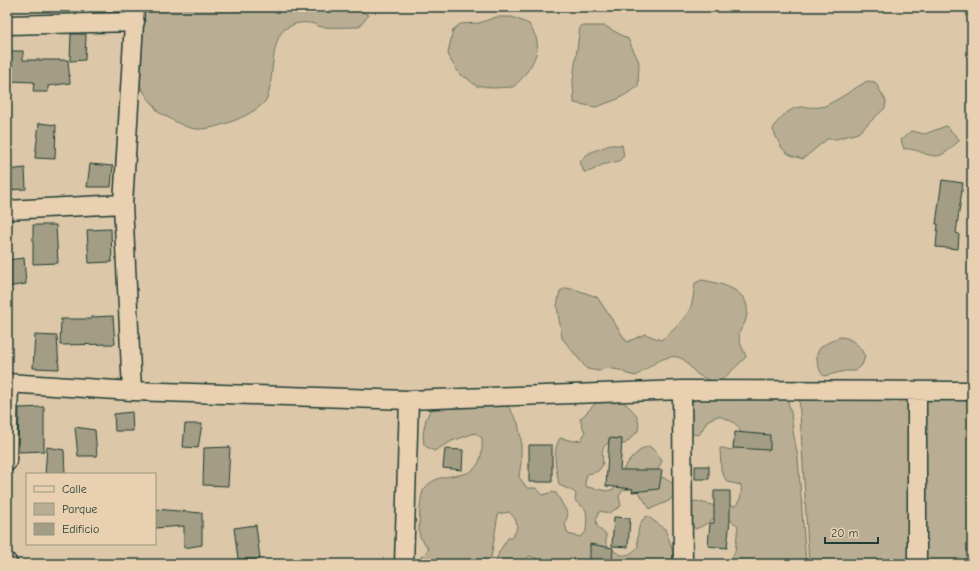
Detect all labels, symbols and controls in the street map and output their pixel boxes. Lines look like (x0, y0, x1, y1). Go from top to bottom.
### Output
legend (26, 473, 156, 545)
text: Calle (62, 482, 87, 496)
text: Parque (62, 502, 97, 516)
scale bar (825, 519, 878, 545)
text: Edificio (62, 522, 99, 536)
text: 20 m (831, 526, 859, 540)

